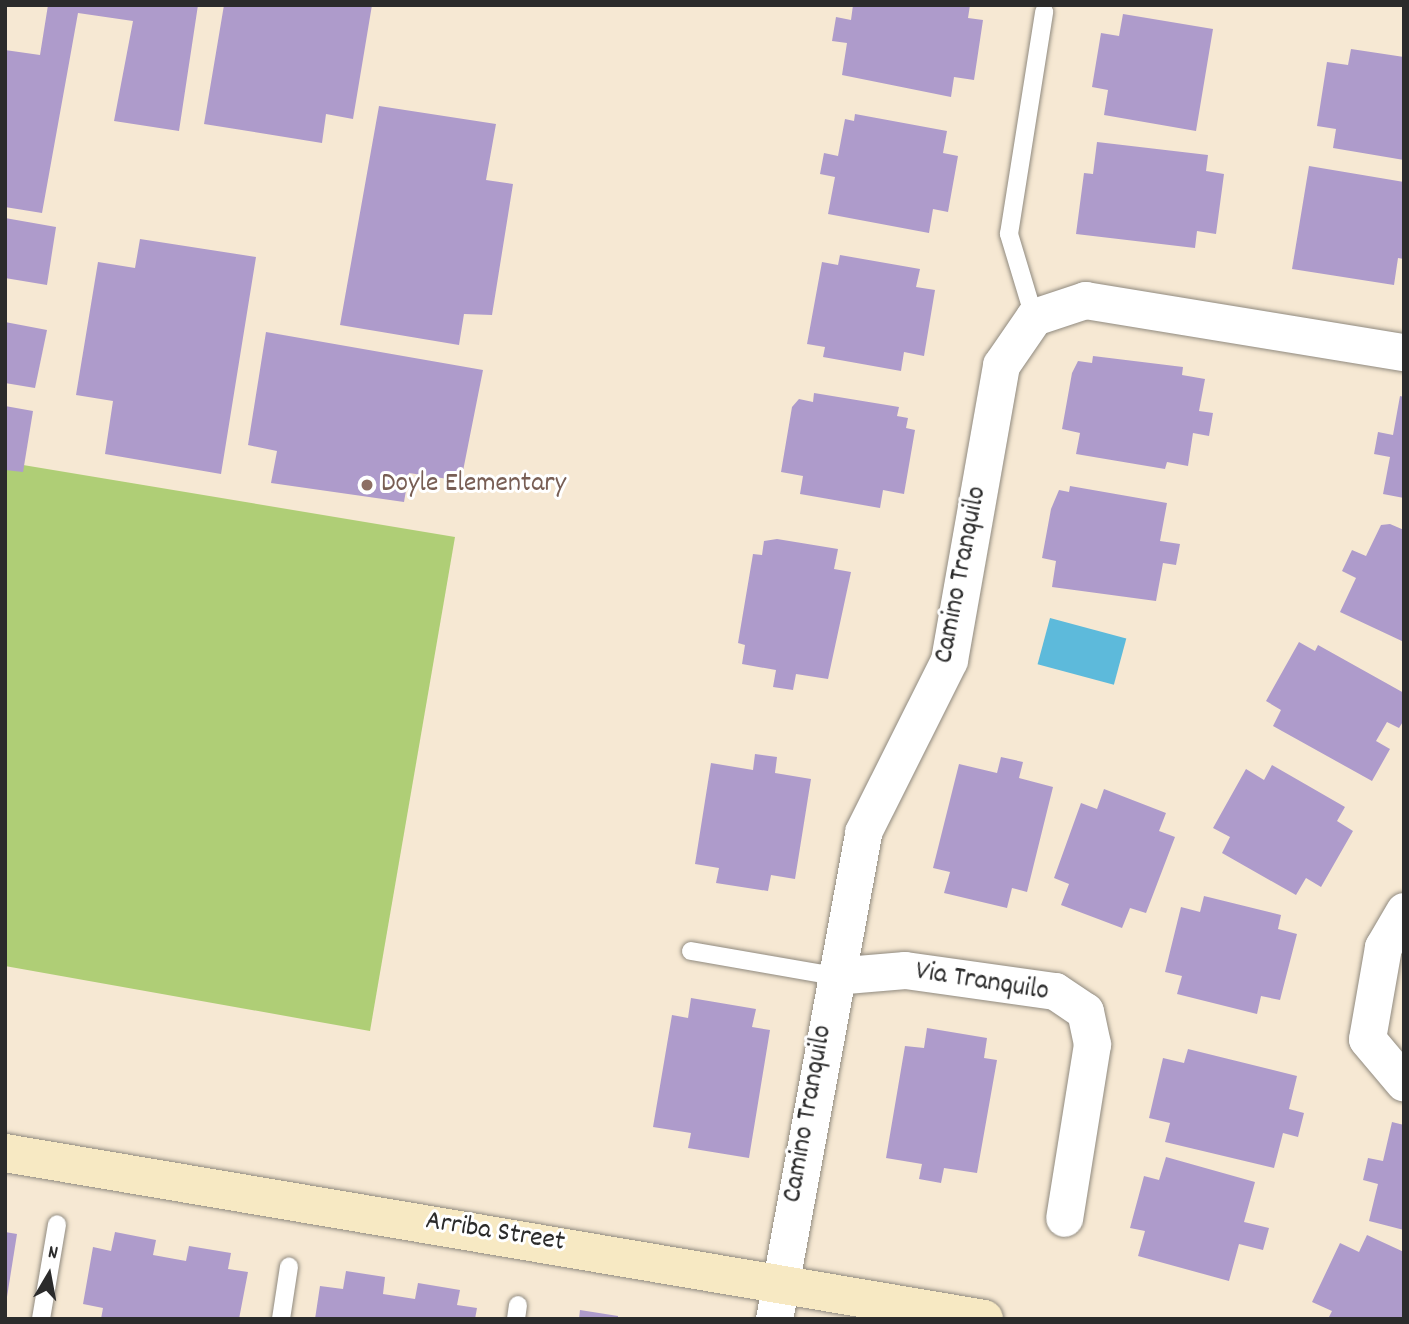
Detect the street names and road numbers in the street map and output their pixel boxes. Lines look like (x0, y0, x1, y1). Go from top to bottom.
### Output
street label: Camino Tranquilo (928, 484, 996, 666)
street label: Via Tranquilo (913, 956, 1051, 1010)
street label: Camino Tranquilo (777, 1023, 841, 1205)
street label: Arriba Street (423, 1205, 567, 1261)

